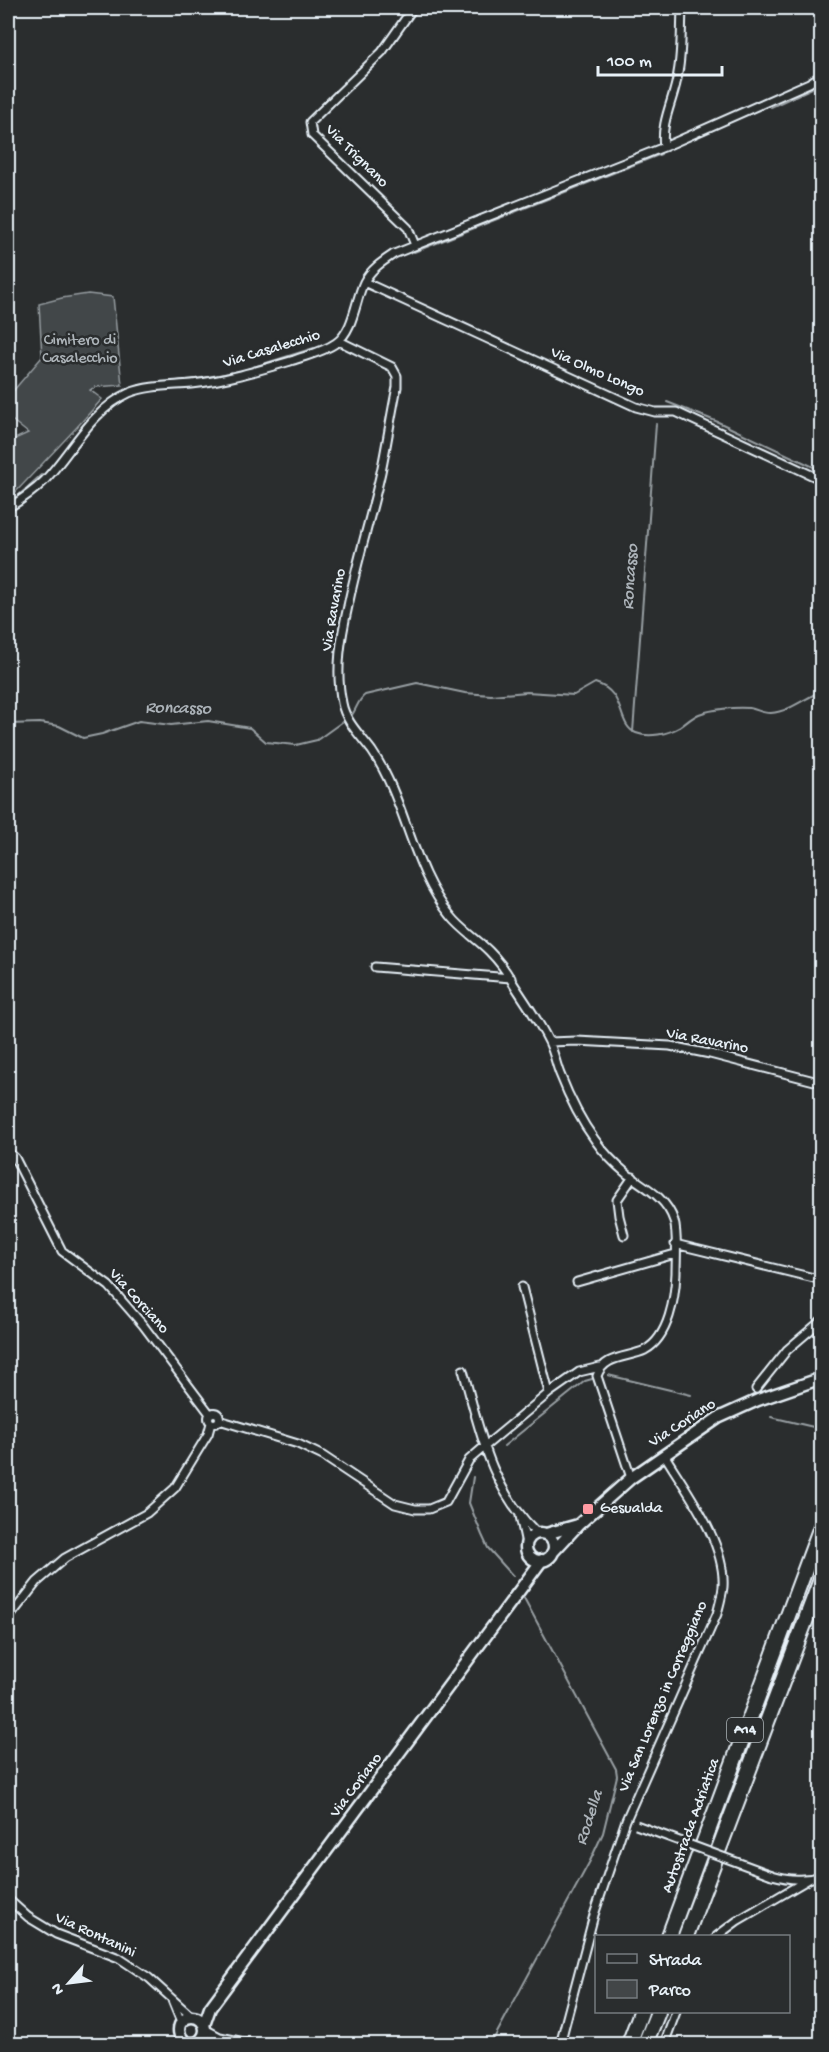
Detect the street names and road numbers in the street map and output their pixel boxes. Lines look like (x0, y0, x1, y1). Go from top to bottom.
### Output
street label: Via Trignano (320, 121, 392, 193)
street label: Via Casalecchio (220, 326, 323, 374)
street label: Via Olmo Longo (546, 343, 647, 402)
street label: Via Ravarino (318, 567, 352, 654)
street label: Via Ravarino (663, 1025, 750, 1059)
street label: Via Corciano (103, 1265, 172, 1339)
street label: Via Coriano (645, 1395, 720, 1453)
street label: Via San Lorenzo in Correggiano (615, 1599, 713, 1796)
road number: A14 (727, 1718, 763, 1742)
street label: Via Coriano (326, 1750, 387, 1823)
street label: Autostrada Adriatica (659, 1755, 726, 1896)
street label: Via Rontanini (51, 1909, 138, 1963)

